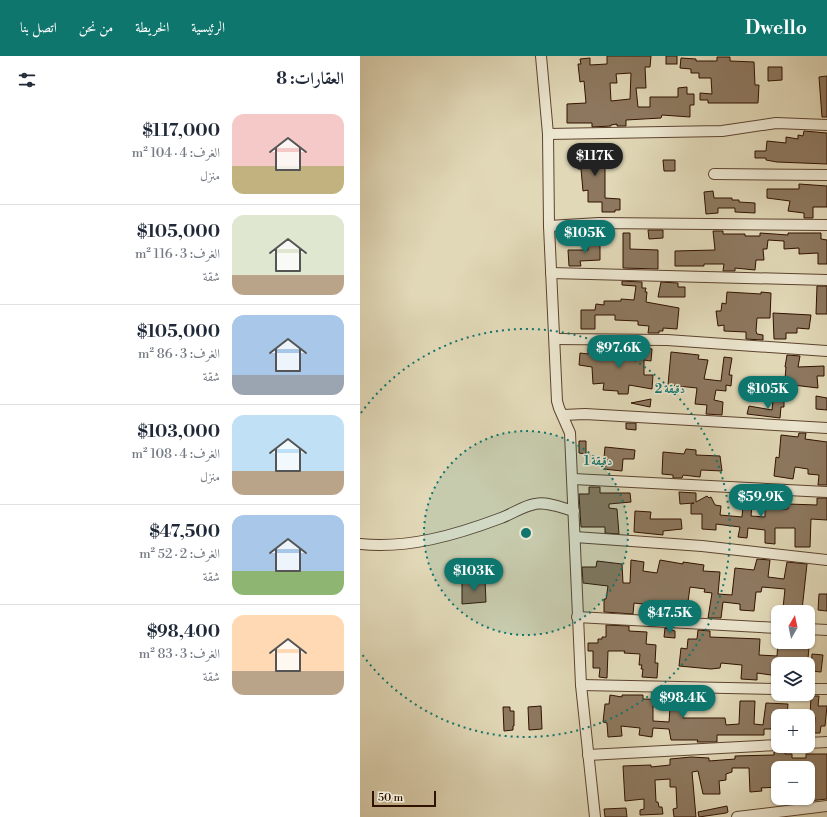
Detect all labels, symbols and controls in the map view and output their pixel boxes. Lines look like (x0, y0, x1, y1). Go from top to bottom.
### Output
text: Dwello (745, 16, 807, 40)
text: اتصل بنا (20, 19, 57, 37)
text: من نحن (79, 19, 113, 37)
text: الخريطة (135, 19, 169, 37)
text: الرئيسية (191, 19, 225, 37)
text: العقارات: 8 (276, 68, 344, 90)
icon: filters (16, 69, 38, 91)
text: $117,000 (142, 120, 220, 142)
icon: home (264, 130, 312, 178)
pin: $117K (567, 143, 623, 177)
text: الغرف: 4 · 104 m² (132, 145, 220, 161)
text: $117K (576, 148, 614, 164)
text: منزل (200, 168, 220, 184)
pin: $105K (557, 220, 613, 254)
text: $105,000 (137, 221, 220, 243)
text: $105K (564, 225, 606, 241)
icon: home (264, 231, 312, 279)
text: الغرف: 3 · 116 m² (135, 246, 220, 262)
text: شقة (203, 269, 220, 285)
text: $105,000 (137, 321, 220, 343)
icon: home (264, 331, 312, 379)
pin: $97.6K (586, 335, 652, 369)
text: $97.6K (596, 340, 642, 356)
text: الغرف: 3 · 86 m² (138, 346, 220, 362)
text: شقة (203, 369, 220, 385)
pin: $105K (740, 376, 796, 410)
text: $105K (747, 381, 789, 397)
text: 2 دقيقة (655, 382, 685, 397)
text: $103,000 (137, 421, 220, 443)
icon: home (264, 431, 312, 479)
text: الغرف: 4 · 108 m² (132, 446, 220, 462)
text: 1 دقيقة (584, 454, 612, 469)
text: منزل (200, 469, 220, 485)
pin: $59.9K (728, 484, 794, 518)
text: $59.9K (738, 489, 784, 505)
text: $47,500 (150, 521, 220, 543)
centre of rings (519, 526, 533, 540)
icon: home (264, 531, 312, 579)
text: الغرف: 2 · 52 m² (139, 546, 220, 562)
pin: $103K (446, 558, 502, 592)
text: $103K (453, 563, 495, 579)
text: شقة (203, 569, 220, 585)
pin: $47.5K (637, 600, 703, 634)
text: $47.5K (647, 605, 693, 621)
north arrow (771, 605, 815, 649)
map controls (771, 605, 815, 805)
text: $98,400 (147, 621, 220, 643)
icon: home (264, 631, 312, 679)
text: الغرف: 3 · 83 m² (139, 646, 220, 662)
button: layers (771, 657, 815, 701)
text: شقة (203, 669, 220, 685)
pin: $98.4K (650, 685, 716, 719)
text: $98.4K (659, 690, 707, 706)
button: + (771, 709, 815, 753)
button: − (771, 761, 815, 805)
scale bar (372, 789, 436, 808)
text: 50 m (378, 791, 403, 805)

